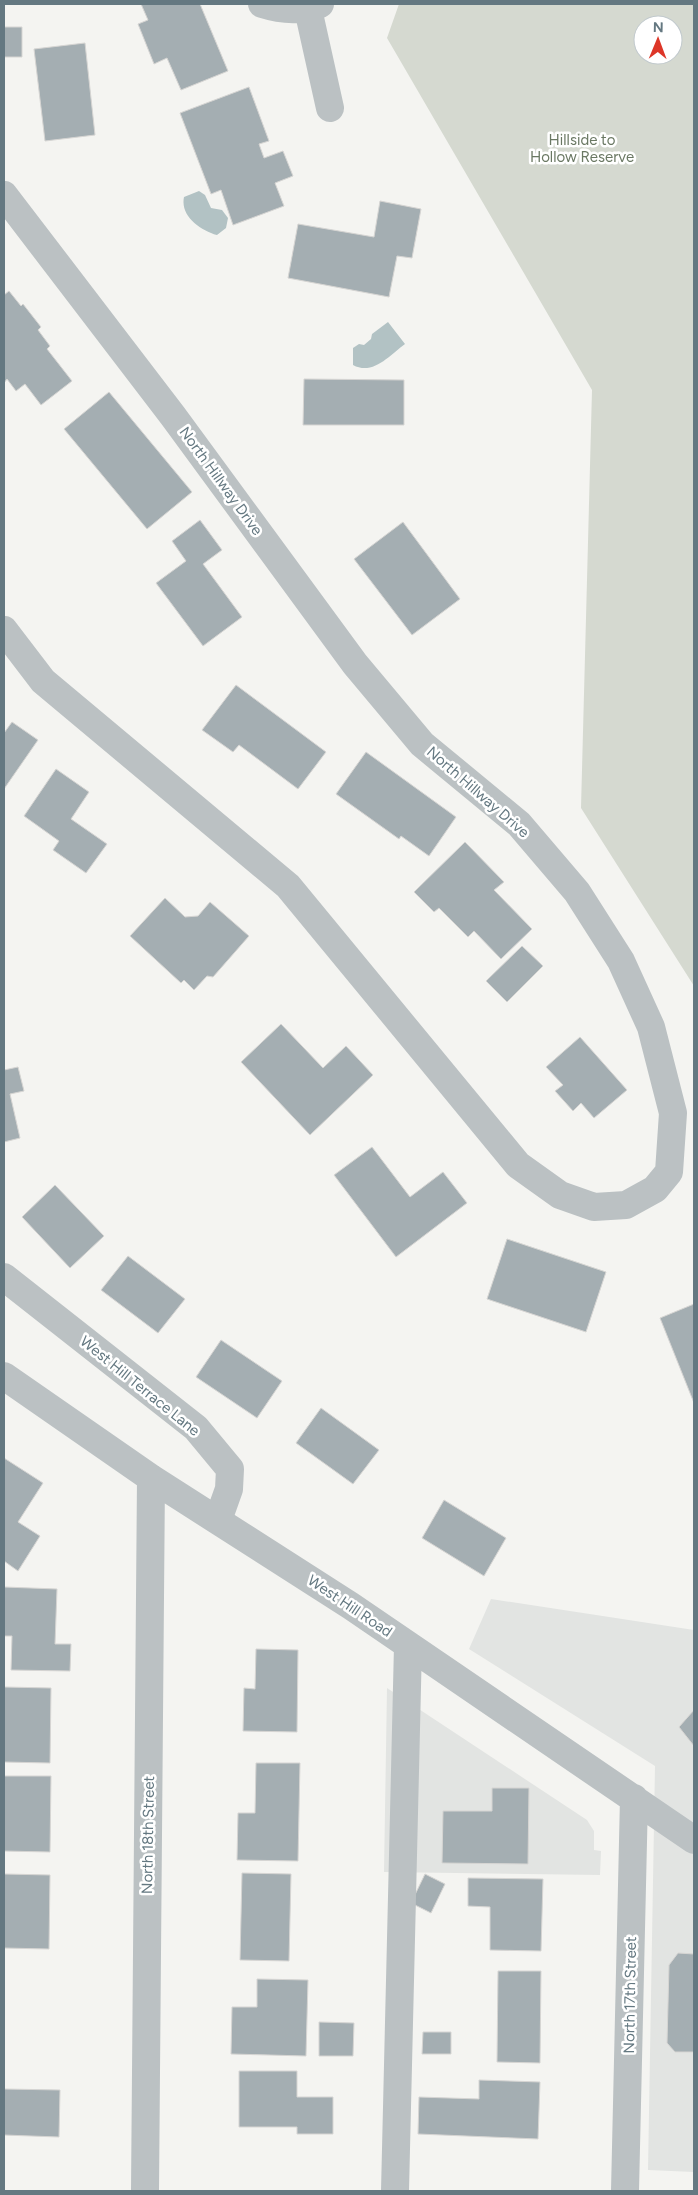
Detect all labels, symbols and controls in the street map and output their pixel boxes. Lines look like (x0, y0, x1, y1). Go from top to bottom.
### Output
north arrow (633, 15, 683, 65)
text: N (653, 19, 664, 36)
park label: Hillside to Hollow Reserve (530, 131, 634, 166)
street label: North Hillway Drive (176, 423, 266, 539)
street label: North Hillway Drive (423, 743, 533, 841)
street label: West Hill Terrace Lane (77, 1332, 203, 1440)
street label: West Hill Road (304, 1571, 396, 1641)
street label: North 18th Street (138, 1775, 158, 1894)
street label: North 17th Street (620, 1936, 640, 2054)

